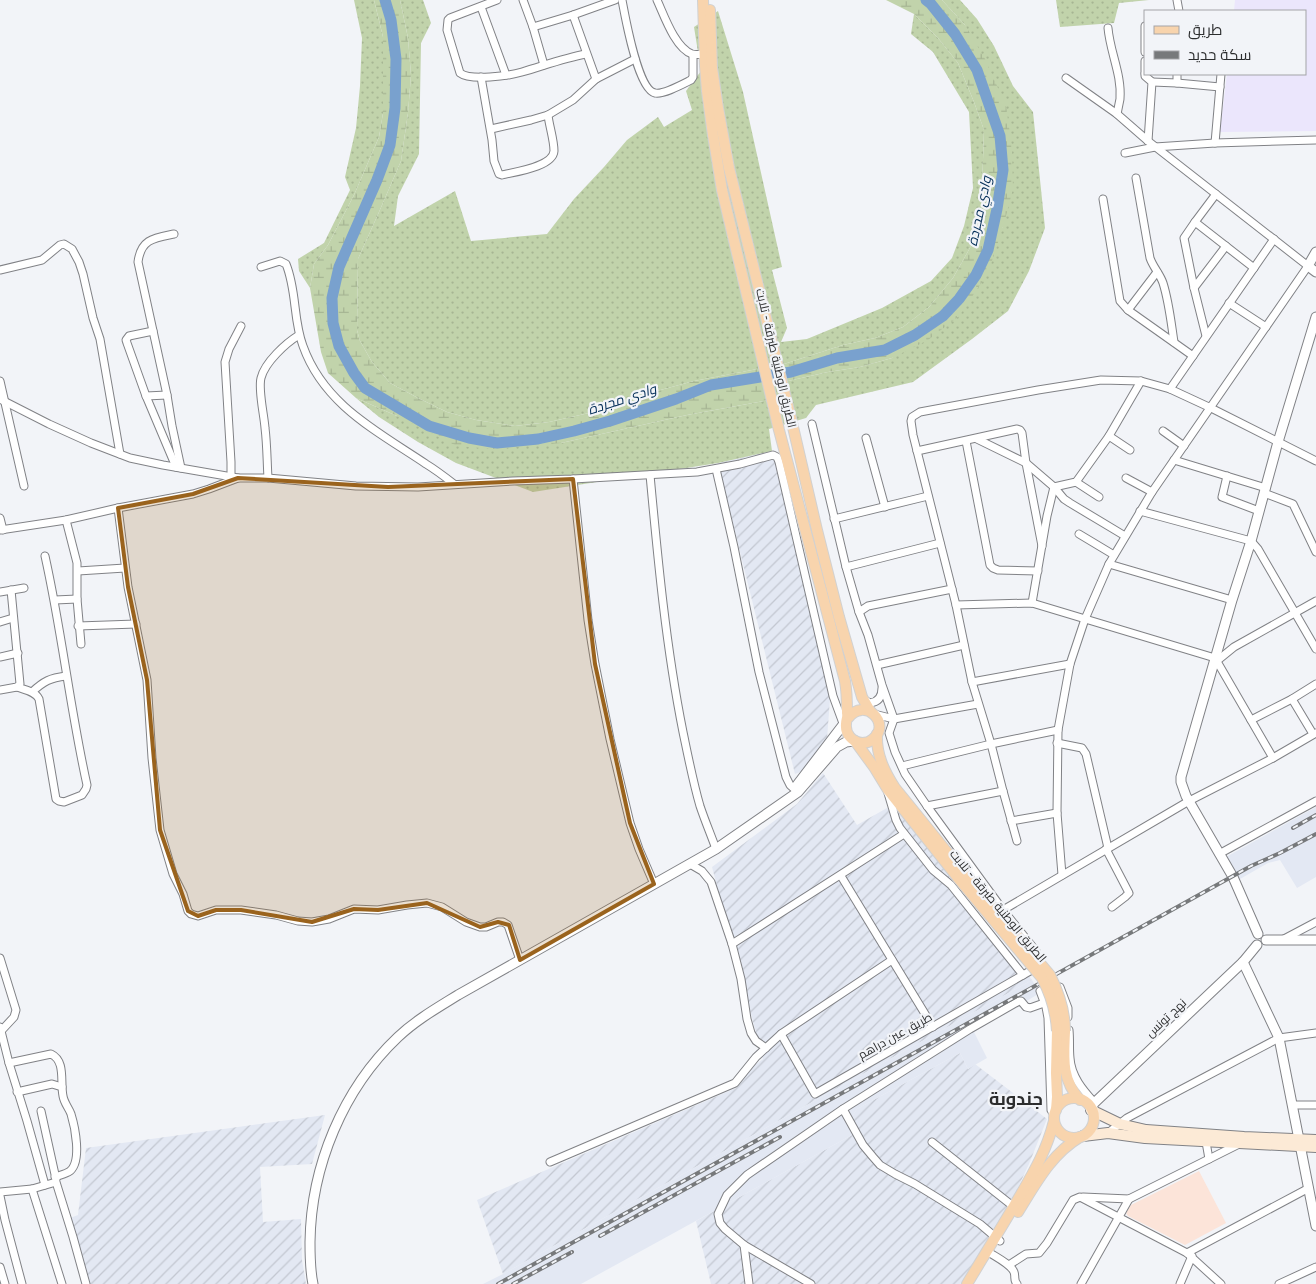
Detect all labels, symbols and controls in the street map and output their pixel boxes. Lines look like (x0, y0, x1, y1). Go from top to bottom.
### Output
legend (1144, 10, 1306, 75)
text: طريق (1188, 21, 1222, 40)
text: سكة حديد (1188, 46, 1251, 64)
water label: وادي مجردة (964, 173, 998, 248)
street label: الطريق الوطنية طبرقة - تلابت (753, 287, 799, 429)
water label: وادي مجردة (586, 380, 661, 421)
street label: الطريق الوطنية طبرقة - تلابت (947, 847, 1049, 965)
street label: نهج تونس (1143, 996, 1190, 1041)
street label: طريق عين دراهم (856, 1010, 935, 1063)
district label: جندوبة (989, 1088, 1043, 1110)

